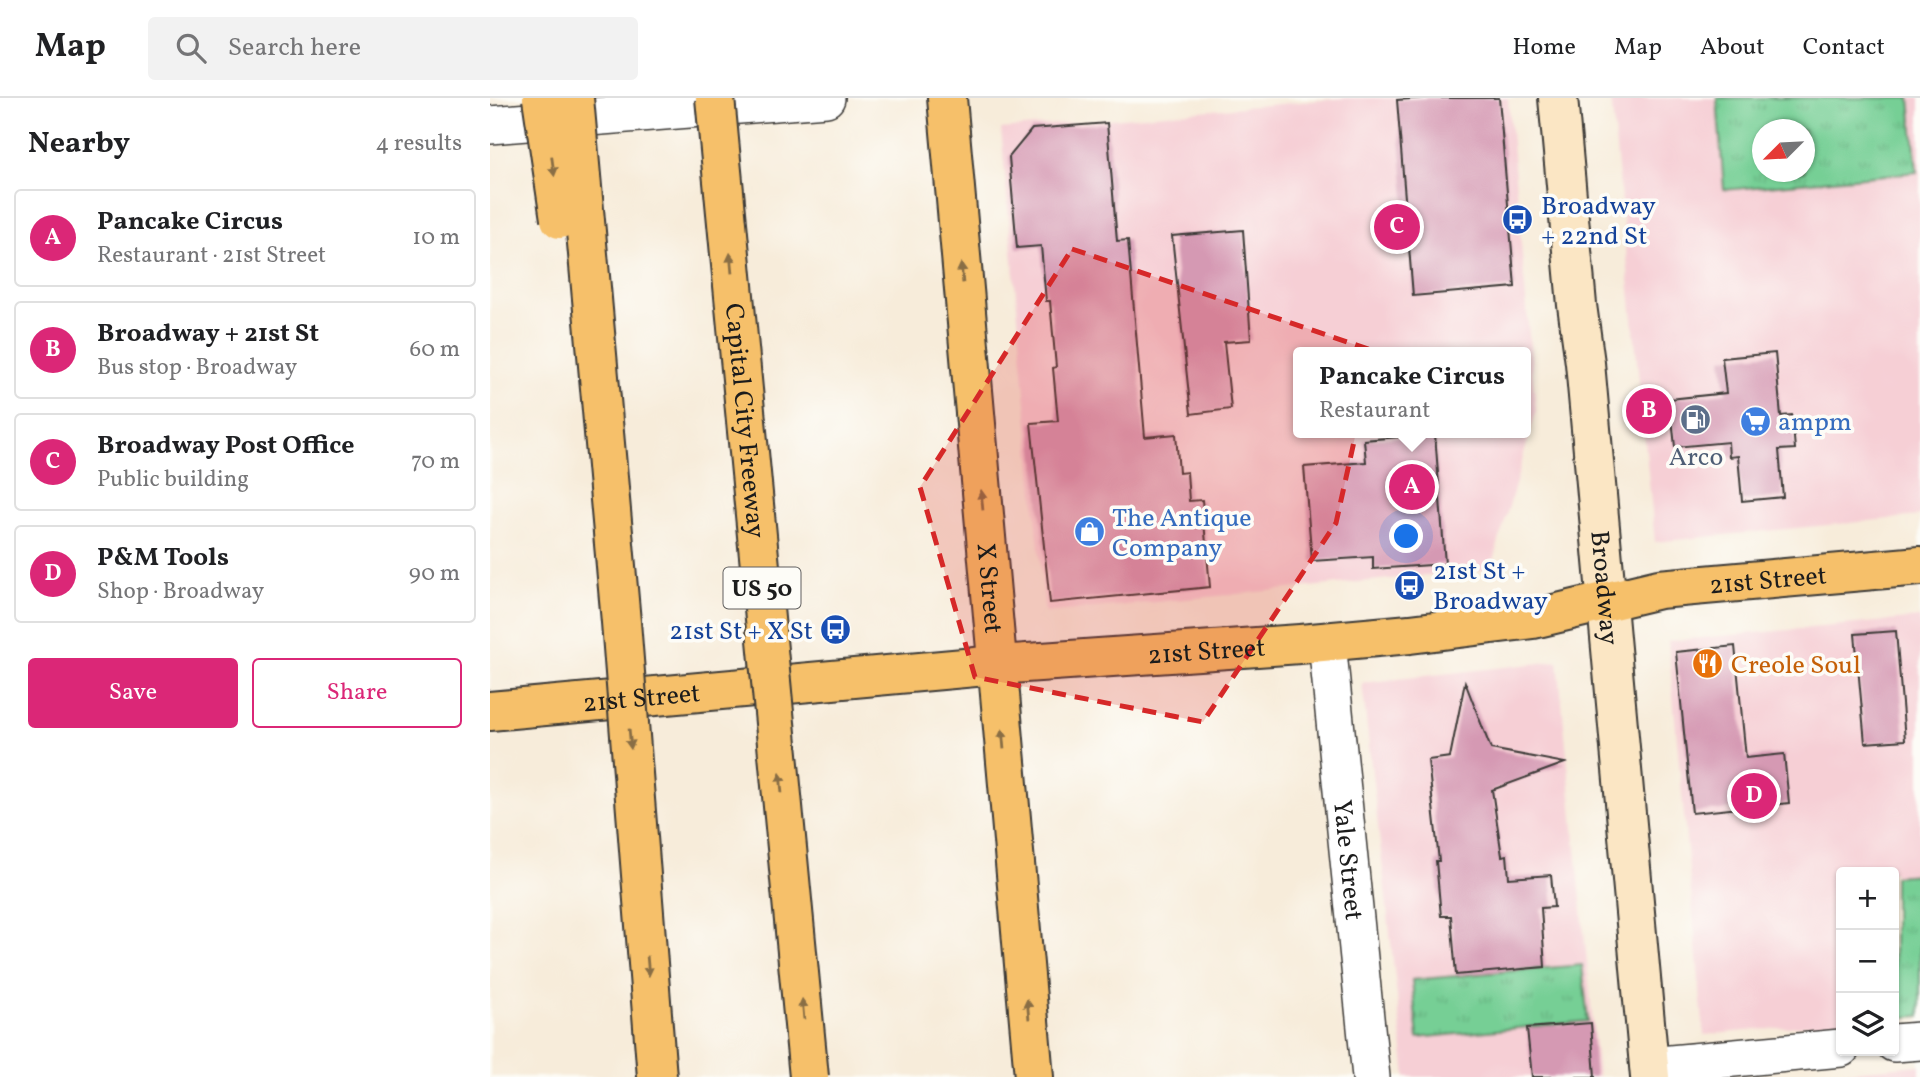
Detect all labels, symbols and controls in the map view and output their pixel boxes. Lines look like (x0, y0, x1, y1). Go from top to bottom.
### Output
search box (148, 17, 638, 80)
text: Map (35, 25, 106, 71)
icon: search (172, 29, 210, 67)
text: Search here (228, 30, 361, 66)
text: Home (1512, 31, 1576, 65)
text: Map (1614, 31, 1662, 65)
text: About (1700, 31, 1765, 65)
text: Contact (1803, 31, 1885, 65)
north arrow (1752, 119, 1815, 182)
text: Nearby (28, 123, 130, 165)
text: 4 results (376, 128, 462, 160)
one-way arrow (547, 155, 558, 177)
place label: Broadway + 22nd St (1541, 189, 1656, 255)
pin: C (1374, 201, 1420, 253)
bus stop icon: Broadway + 22nd St (1501, 203, 1535, 237)
text: Pancake Circus (97, 204, 283, 240)
text: A (45, 222, 61, 254)
text: 10 m (412, 222, 460, 254)
text: Restaurant · 21st Street (97, 240, 326, 272)
one-way arrow (725, 252, 736, 274)
one-way arrow (956, 262, 967, 284)
street label: Capital City Freeway (715, 302, 773, 540)
text: Broadway + 21st St (97, 316, 319, 352)
text: B (45, 334, 61, 366)
text: 60 m (410, 334, 460, 366)
popup (1293, 347, 1531, 438)
text: Bus stop · Broadway (97, 352, 297, 384)
text: Pancake Circus (1319, 359, 1505, 395)
pin: B (1626, 385, 1672, 437)
text: Restaurant (1319, 395, 1430, 427)
fuel station icon: Arco (1679, 403, 1713, 437)
supermarket icon: ampm (1738, 404, 1772, 438)
place label: ampm (1778, 405, 1852, 441)
text: Broadway Post Office (97, 428, 355, 464)
place label: Arco (1669, 440, 1723, 476)
text: C (46, 446, 60, 478)
text: 70 m (411, 446, 460, 478)
pin: A (1389, 461, 1435, 513)
text: Public building (97, 464, 249, 496)
one-way arrow (976, 489, 987, 511)
place label: The Antique Company (1112, 501, 1252, 567)
shop icon: The Antique Company (1072, 515, 1106, 549)
your location (1389, 519, 1423, 553)
street label: Broadway (1580, 529, 1627, 647)
text: P&M Tools (97, 540, 229, 576)
street label: X Street (967, 541, 1011, 635)
place label: 21st St + Broadway (1433, 554, 1548, 620)
text: D (45, 558, 61, 590)
text: 90 m (409, 558, 460, 590)
street label: 21st Street (1708, 558, 1828, 604)
road number: US 50 (723, 568, 800, 608)
bus stop icon: 21st St + Broadway (1393, 568, 1427, 602)
text: Shop · Broadway (97, 576, 264, 608)
bus stop icon: 21st St + X St (819, 613, 853, 647)
place label: 21st St + X St (669, 614, 813, 650)
street label: 21st Street (1147, 630, 1267, 675)
restaurant icon: Creole Soul (1691, 647, 1725, 681)
place label: Creole Soul (1731, 648, 1861, 684)
button: Save (28, 658, 238, 728)
button: Share (252, 658, 462, 728)
street label: 21st Street (581, 676, 702, 723)
one-way arrow (625, 728, 636, 750)
one-way arrow (998, 728, 1009, 750)
pin: D (1731, 770, 1777, 822)
one-way arrow (775, 771, 786, 793)
street label: Yale Street (1323, 798, 1371, 922)
map controls (1836, 867, 1899, 1056)
button: + (1836, 867, 1899, 930)
button: − (1836, 930, 1899, 993)
one-way arrow (643, 955, 654, 977)
button: layers (1836, 993, 1899, 1056)
one-way arrow (797, 998, 808, 1020)
one-way arrow (1022, 998, 1033, 1020)

